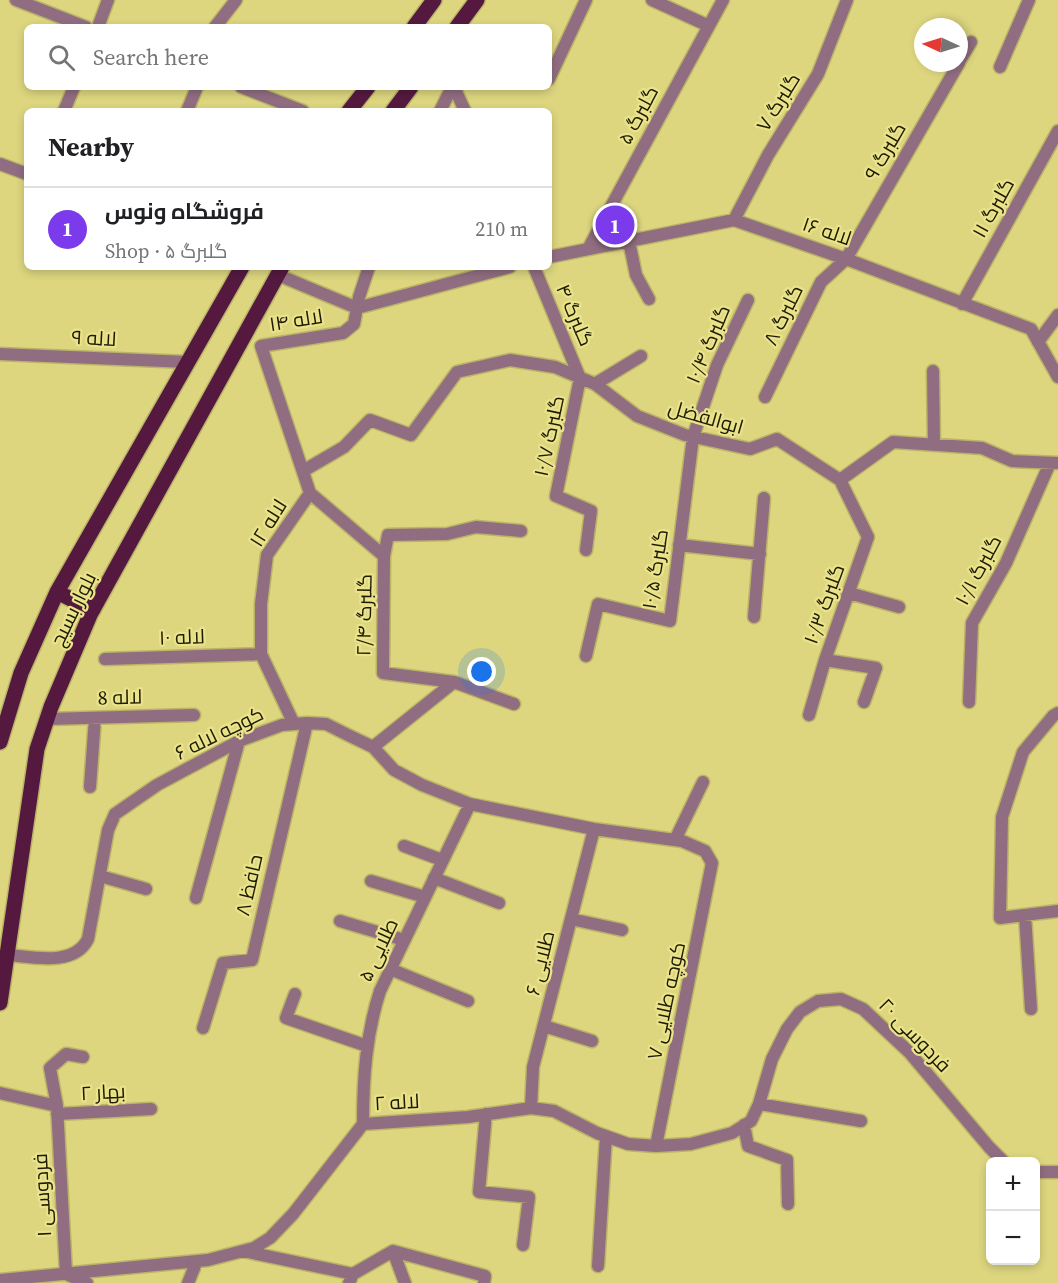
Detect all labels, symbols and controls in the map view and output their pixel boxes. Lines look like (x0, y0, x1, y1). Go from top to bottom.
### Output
north arrow (914, 18, 968, 72)
search box (24, 24, 552, 90)
icon: search (45, 41, 78, 74)
text: Search here (93, 42, 209, 72)
street label: گلبرگ ۷ (749, 67, 807, 137)
street label: گلبرگ ۵ (611, 81, 665, 149)
street label: گلبرگ ۹ (857, 117, 913, 185)
text: Nearby (48, 129, 134, 165)
street label: گلبرگ ۱۱ (965, 173, 1021, 243)
text: فروشگاه ونوس (105, 196, 264, 226)
pin: 1 (596, 202, 634, 248)
street label: لاله ۱۶ (799, 210, 855, 252)
text: 1 (62, 215, 73, 243)
text: 210 m (475, 215, 528, 243)
text: Shop · گلبرگ ۵ (105, 237, 228, 265)
street label: گلبرگ ۴ (549, 280, 601, 350)
street label: گلبرگ ۸ (756, 280, 810, 350)
street label: گلبرگ ۱۰/۴ (679, 300, 737, 388)
street label: لاله ۱۴ (267, 302, 325, 338)
street label: لاله ۹ (71, 323, 117, 353)
street label: گلبرگ ۱۰/۷ (527, 393, 571, 479)
street label: ابوالفضل (665, 393, 747, 441)
street label: لاله ۱۲ (243, 494, 293, 552)
street label: گلبرگ ۱۰/۵ (635, 527, 675, 611)
street label: گلبرگ ۱۰/۱ (948, 530, 1008, 610)
street label: گلبرگ ۱۰/۳ (797, 560, 851, 648)
street label: بلوار بسیج (43, 567, 103, 651)
street label: گلبرگ ۲/۴ (349, 574, 379, 656)
street label: لاله ۱۰ (159, 622, 205, 652)
your location (467, 657, 496, 686)
street label: لاله 8 (97, 683, 143, 711)
street label: کوچه لاله ۶ (170, 699, 268, 767)
street label: حافظ ۸ (228, 852, 270, 918)
street label: طلایی ۵ (351, 914, 405, 986)
street label: طلایی ۶ (518, 928, 562, 998)
street label: کوچه طلایی ۷ (640, 939, 692, 1063)
street label: فردوسی ۲۰ (873, 992, 957, 1078)
street label: بهار ۲ (80, 1077, 126, 1107)
street label: لاله ۲ (374, 1087, 420, 1117)
street label: فردوسی ۱ (26, 1152, 58, 1238)
map controls (986, 1157, 1040, 1265)
button: + (986, 1157, 1040, 1211)
button: − (986, 1211, 1040, 1265)

